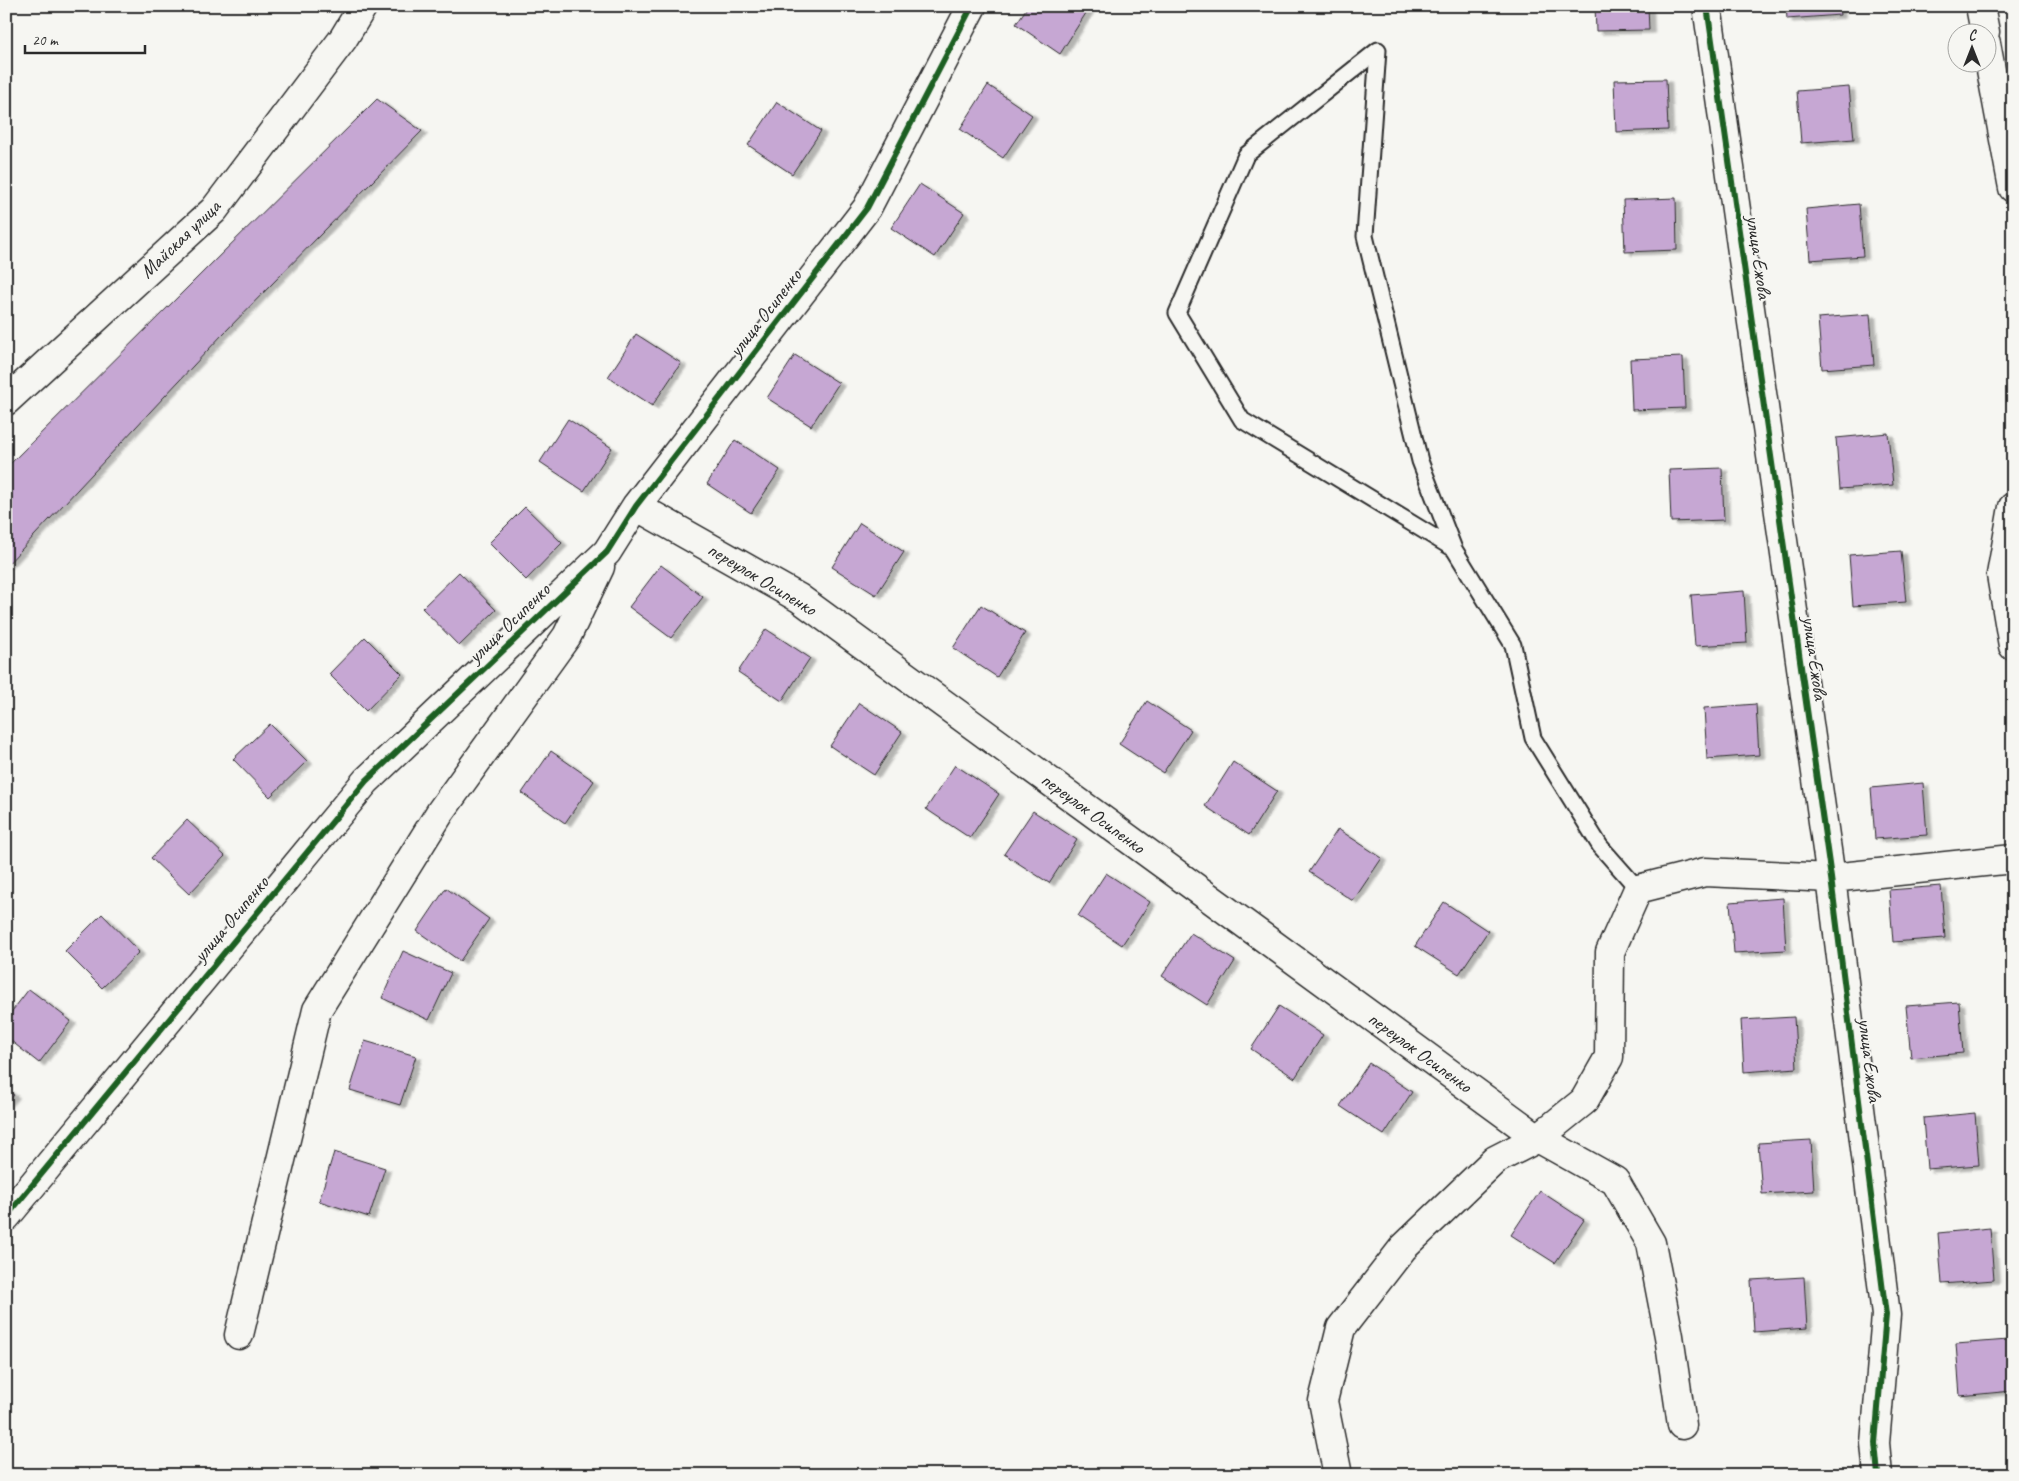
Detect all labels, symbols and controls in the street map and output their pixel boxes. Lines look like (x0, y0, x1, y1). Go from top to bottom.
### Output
scale bar (25, 22, 145, 54)
north arrow (1946, 22, 1996, 72)
text: С (1969, 27, 1978, 44)
text: 20 m (32, 31, 59, 50)
street label: Майская улица (134, 193, 227, 284)
street label: улица Ежова (1741, 212, 1778, 302)
street label: улица Осипенко (722, 263, 808, 363)
street label: переулок Осипенко (703, 537, 822, 622)
street label: улица Осипенко (462, 577, 556, 669)
street label: улица Ежова (1797, 613, 1834, 703)
street label: переулок Осипенко (1036, 767, 1151, 860)
street label: улица Осипенко (187, 870, 275, 968)
street label: переулок Осипенко (1363, 1006, 1478, 1099)
street label: улица Ежова (1852, 1016, 1888, 1105)

